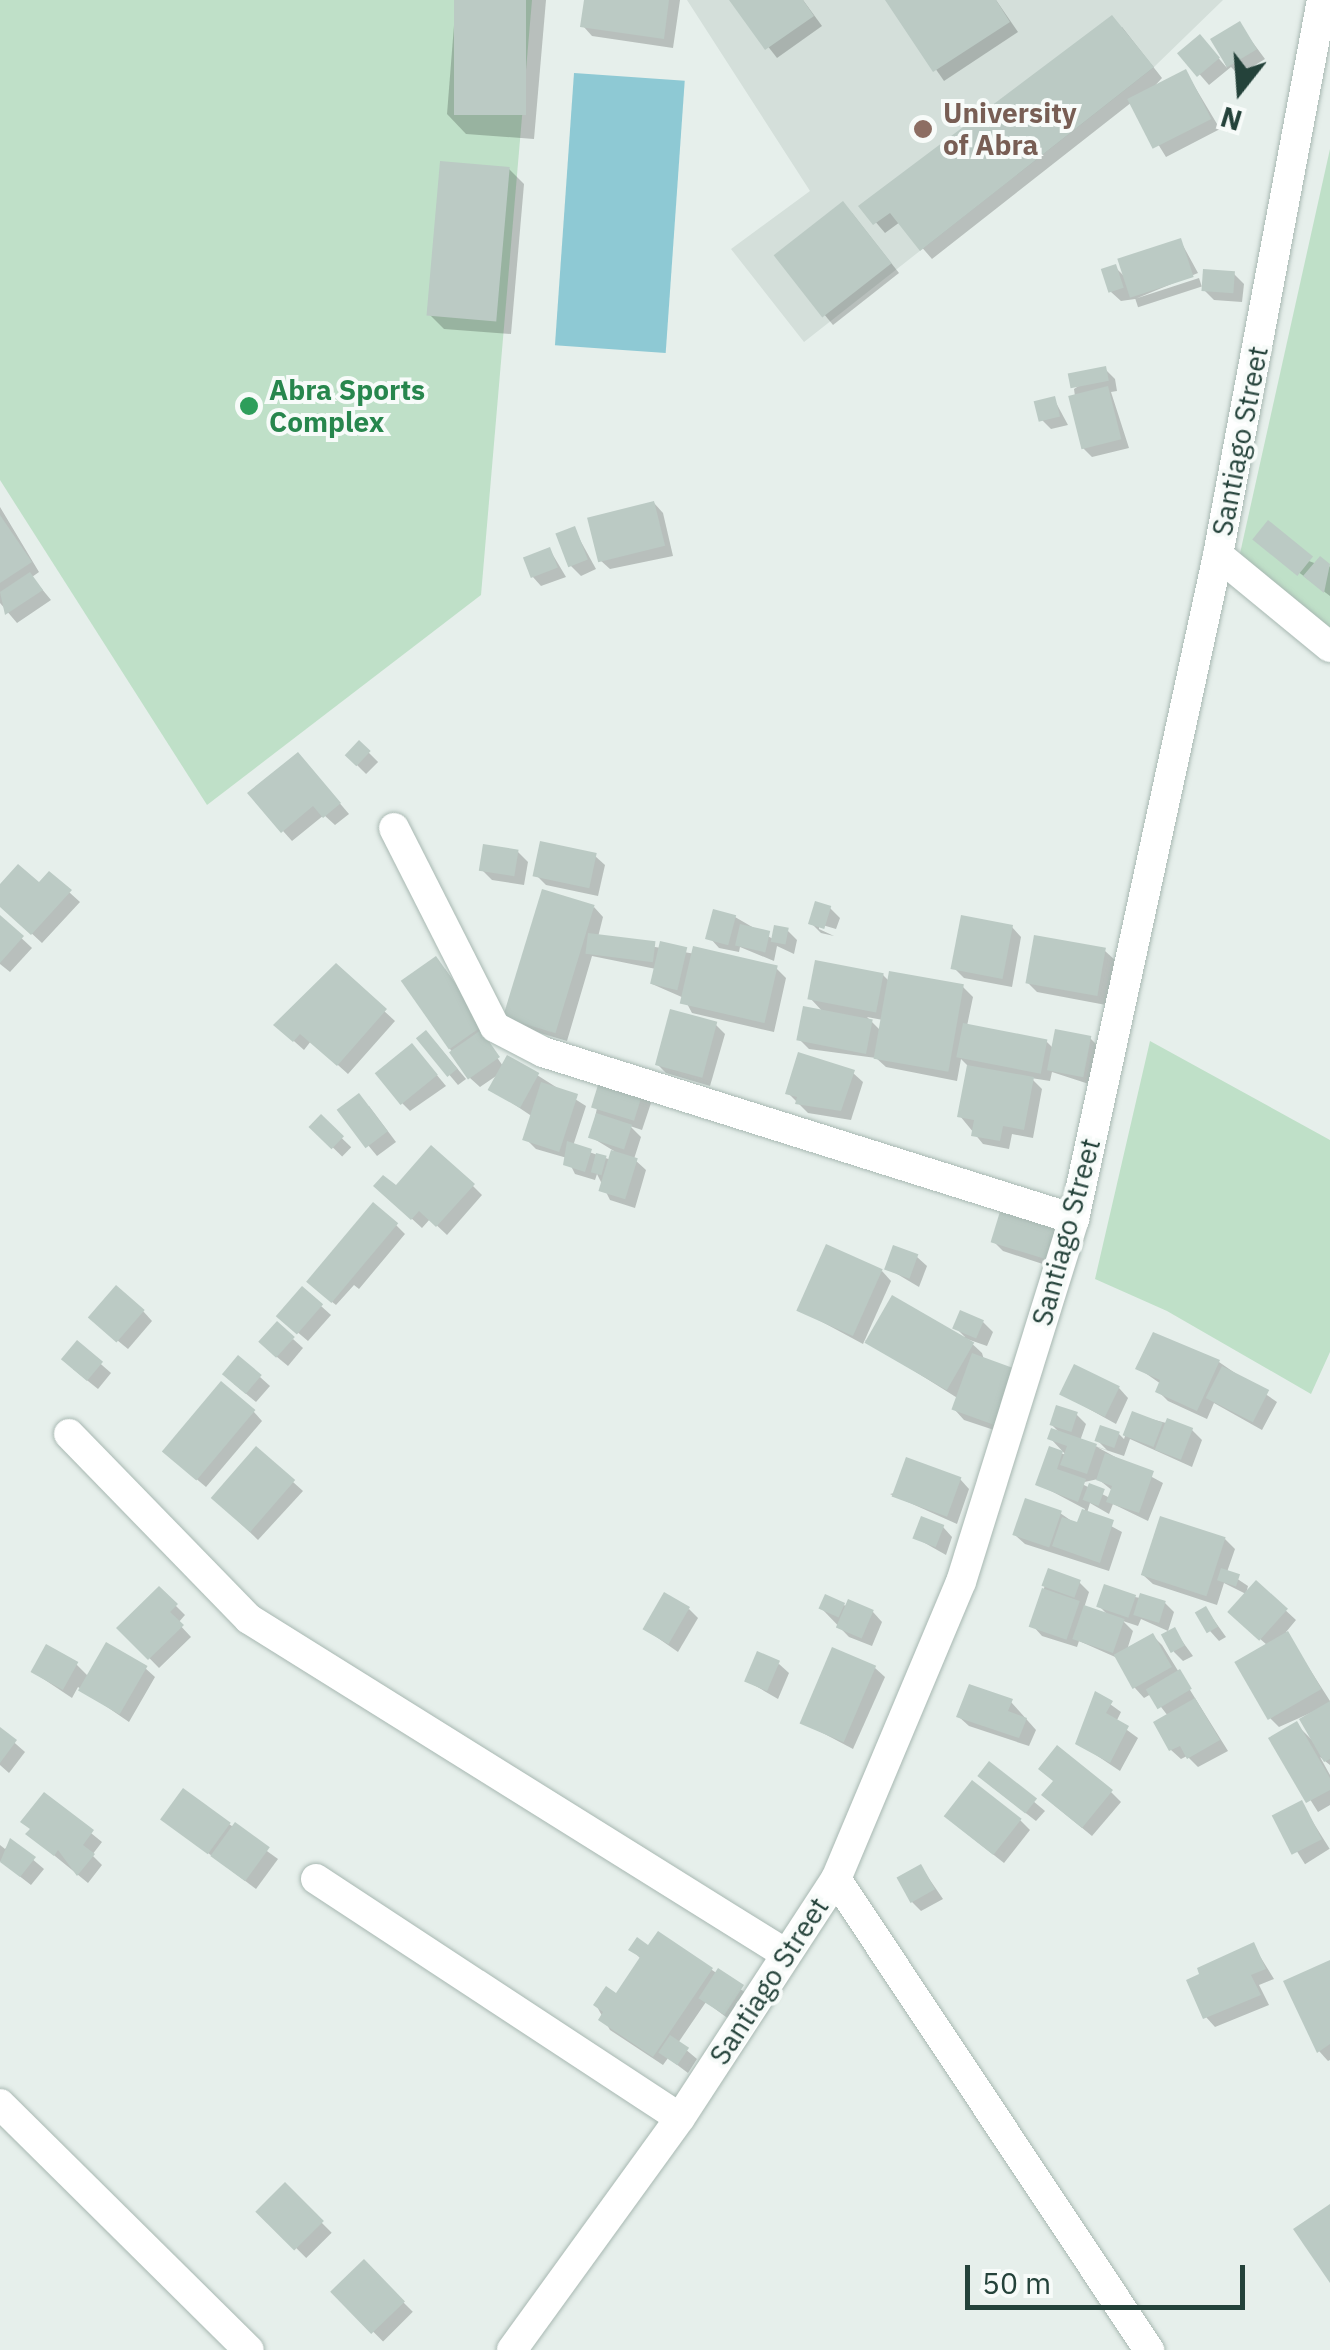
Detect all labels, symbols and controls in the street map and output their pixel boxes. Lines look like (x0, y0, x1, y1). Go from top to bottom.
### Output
north arrow (1190, 40, 1290, 140)
place label: University of Abra (943, 96, 1077, 162)
text: N (1216, 99, 1246, 140)
marker: University of Abra (912, 118, 934, 140)
street label: Santiago Street (1205, 343, 1275, 539)
place label: Abra Sports Complex (269, 373, 425, 439)
marker: Abra Sports Complex (238, 395, 260, 417)
street label: Santiago Street (1025, 1135, 1107, 1329)
street label: Santiago Street (702, 1891, 836, 2071)
scale bar (970, 2245, 1250, 2307)
text: 50 m (982, 2263, 1051, 2302)

